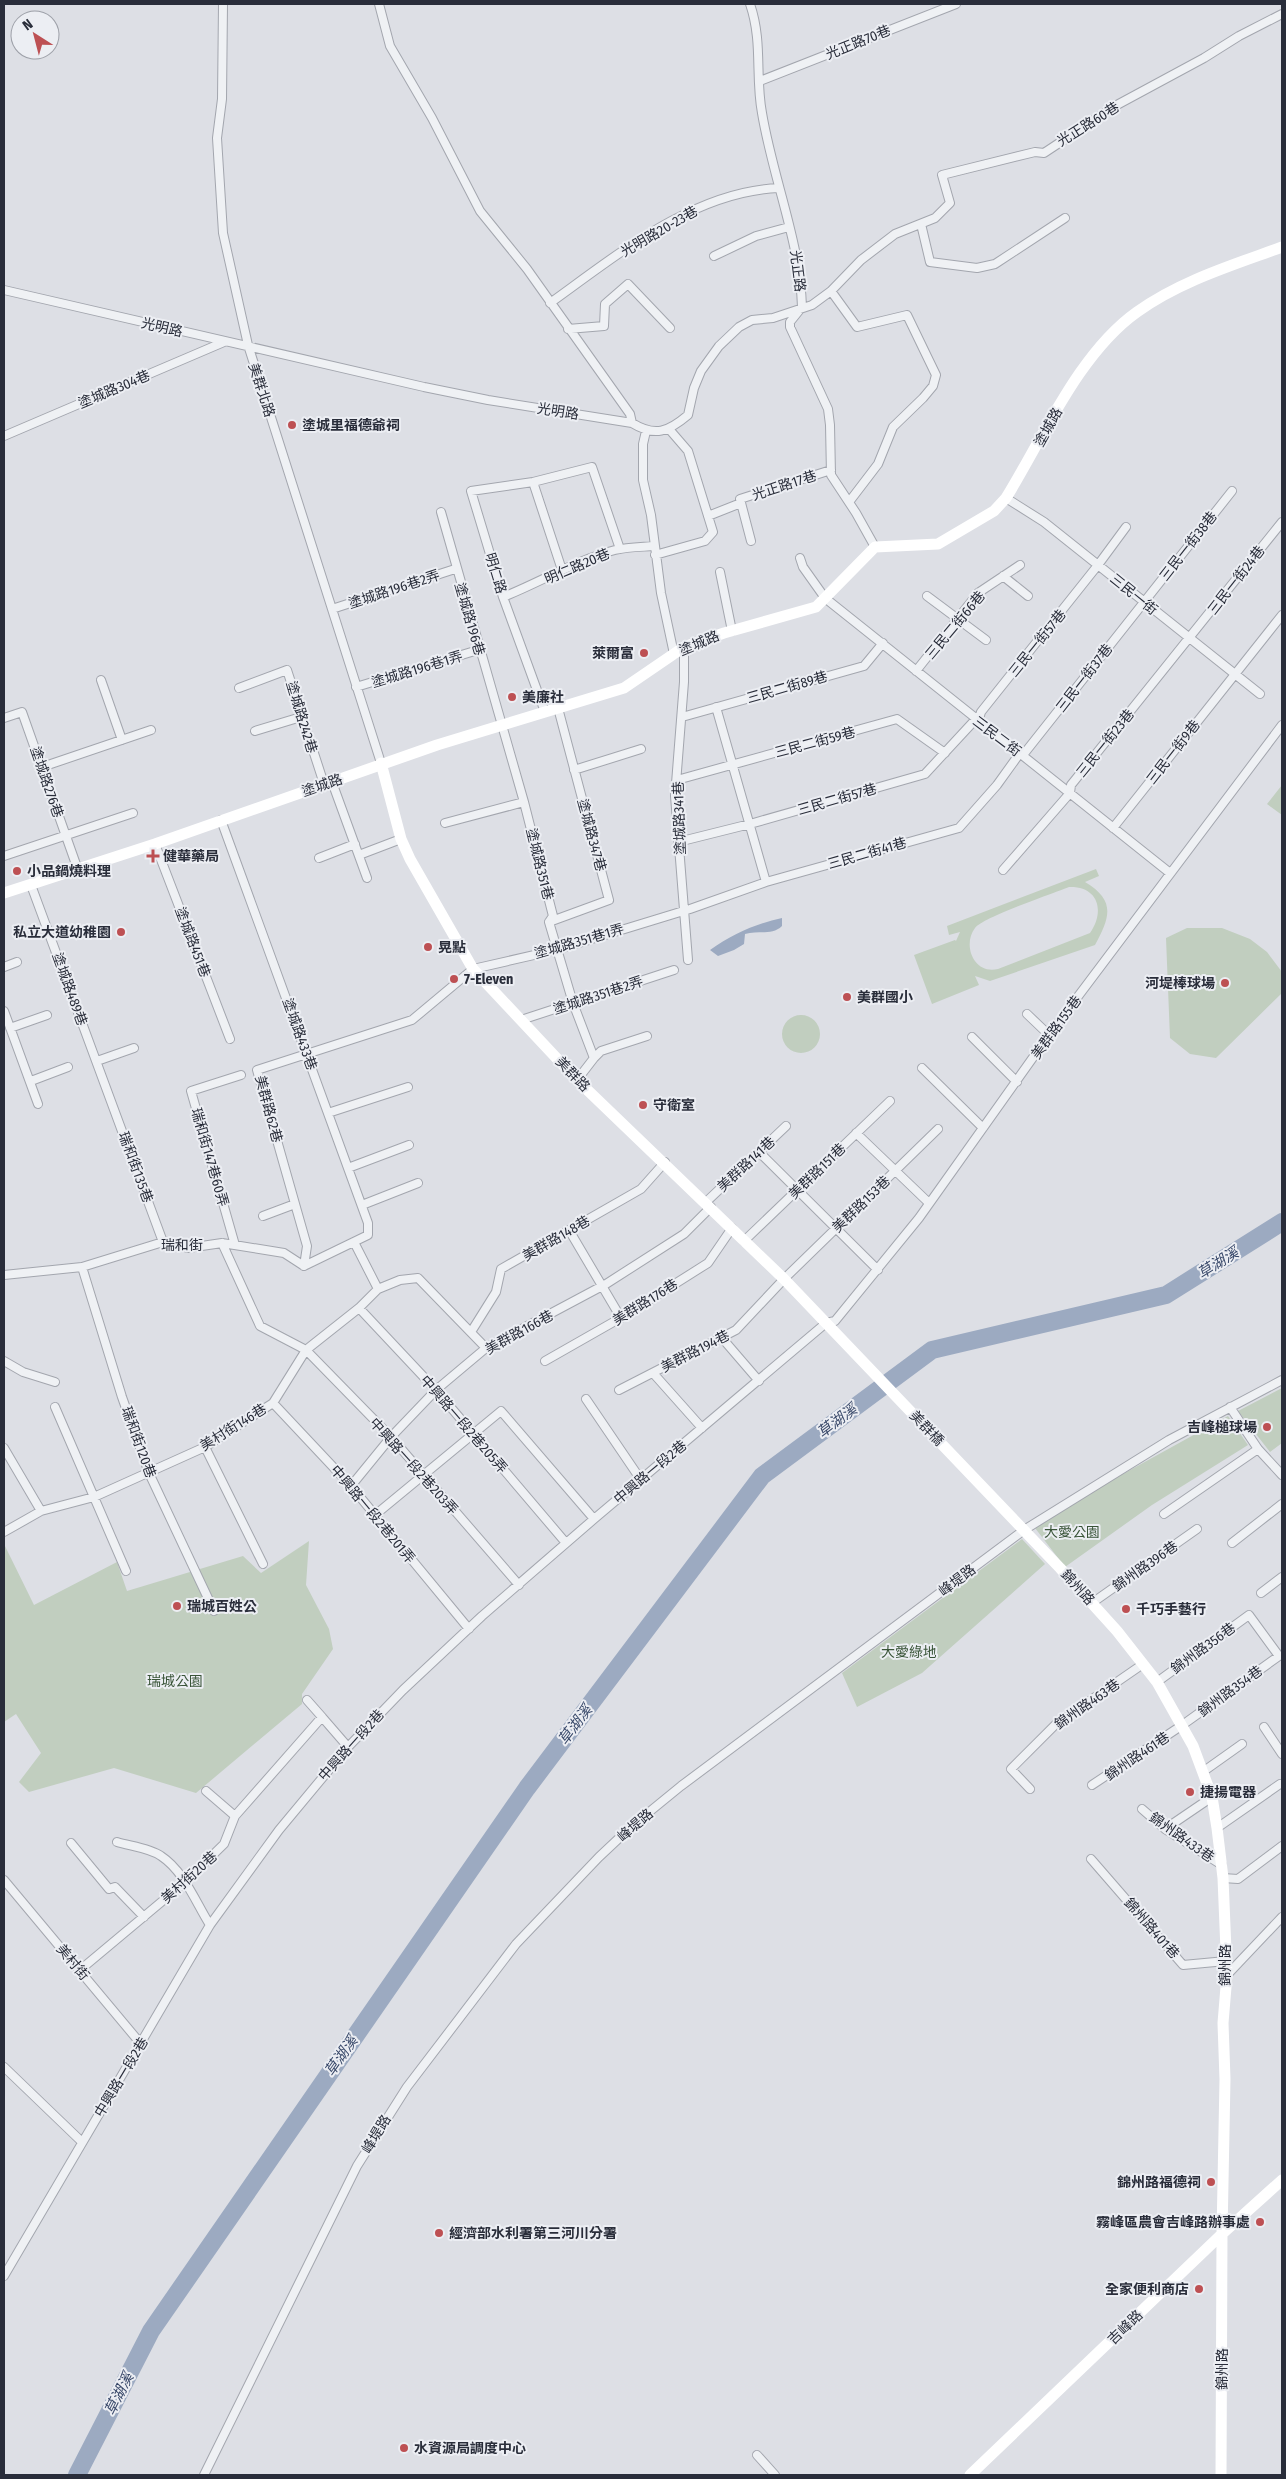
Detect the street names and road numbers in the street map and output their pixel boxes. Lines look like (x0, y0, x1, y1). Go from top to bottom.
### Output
street label: 光正路70巷 (823, 22, 893, 63)
street label: 光正路60巷 (1054, 99, 1123, 150)
street label: 光明路20-23巷 (618, 203, 701, 260)
street label: 光正路 (787, 249, 808, 293)
street label: 光明路 (140, 314, 184, 340)
street label: 美群北路 (245, 361, 278, 419)
street label: 塗城路304巷 (76, 367, 153, 412)
street label: 光明路 (536, 400, 580, 423)
street label: 塗城路 (1031, 405, 1066, 450)
street label: 光正路17巷 (750, 467, 819, 504)
street label: 三民一街38巷 (1156, 508, 1221, 584)
street label: 三民一街24巷 (1204, 543, 1269, 618)
street label: 明仁路20巷 (542, 545, 612, 588)
street label: 明仁路 (481, 551, 510, 596)
street label: 塗城路196巷2弄 (346, 567, 442, 612)
street label: 三民一街 (1107, 570, 1161, 619)
street label: 塗城路196巷 (451, 581, 488, 658)
street label: 三民二街66巷 (922, 588, 989, 663)
street label: 三民一街57巷 (1005, 606, 1070, 680)
street label: 塗城路 (677, 627, 722, 659)
street label: 三民一街37巷 (1052, 641, 1116, 716)
street label: 塗城路196巷1弄 (369, 648, 465, 691)
street label: 三民二街89巷 (745, 668, 830, 707)
street label: 塗城路242巷 (282, 679, 321, 755)
street label: 三民一街23巷 (1073, 706, 1138, 781)
street label: 三民二街 (969, 713, 1024, 760)
street label: 三民一街9巷 (1143, 717, 1204, 788)
street label: 三民二街59巷 (773, 724, 857, 761)
street label: 塗城路276巷 (26, 744, 67, 820)
street label: 塗城路 (300, 771, 345, 800)
street label: 三民二街57巷 (795, 780, 879, 819)
street label: 塗城路341巷 (670, 781, 689, 855)
street label: 塗城路347巷 (574, 797, 609, 873)
street label: 塗城路351巷 (522, 826, 557, 902)
street label: 三民二街41巷 (826, 834, 909, 873)
street label: 塗城路451巷 (171, 905, 214, 980)
street label: 塗城路351巷1弄 (532, 920, 626, 962)
street label: 塗城路489巷 (48, 950, 91, 1028)
street label: 塗城路351巷2弄 (551, 973, 645, 1018)
street label: 美群路155巷 (1028, 992, 1085, 1062)
street label: 塗城路433巷 (279, 996, 320, 1072)
street label: 美群路 (552, 1053, 593, 1095)
street label: 美群路62巷 (251, 1074, 286, 1145)
street label: 瑞和街147巷60弄 (187, 1106, 232, 1208)
street label: 瑞和街135巷 (115, 1129, 156, 1205)
street label: 美群路141巷 (714, 1133, 779, 1195)
street label: 美群路151巷 (785, 1140, 849, 1203)
street label: 美群路153巷 (829, 1173, 894, 1236)
street label: 美群路148巷 (519, 1212, 593, 1265)
street label: 瑞和街 (161, 1237, 203, 1254)
street label: 美群路176巷 (609, 1276, 681, 1329)
street label: 美群路166巷 (482, 1307, 556, 1358)
street label: 美群路194巷 (658, 1327, 732, 1376)
street label: 中興路一段2巷205弄 (417, 1372, 511, 1477)
street label: 美村街146巷 (197, 1400, 270, 1455)
street label: 瑞和街120巷 (118, 1404, 159, 1480)
street label: 美群橋 (906, 1407, 947, 1449)
street label: 中興路一段2巷203弄 (366, 1415, 461, 1518)
street label: 中興路一段2巷 (610, 1437, 690, 1508)
street label: 中興路一段2巷201弄 (327, 1462, 419, 1567)
street label: 錦州路396巷 (1109, 1538, 1181, 1595)
street label: 峰堤路 (935, 1561, 979, 1600)
street label: 錦州路 (1057, 1566, 1098, 1609)
street label: 錦州路356巷 (1168, 1619, 1239, 1678)
street label: 錦州路354巷 (1195, 1662, 1266, 1720)
street label: 錦州路463巷 (1051, 1676, 1123, 1733)
street label: 中興路一段2巷 (315, 1706, 388, 1785)
street label: 錦州路461巷 (1102, 1729, 1173, 1784)
street label: 峰堤路 (614, 1805, 657, 1846)
street label: 錦州路433巷 (1146, 1809, 1217, 1866)
street label: 美村街20巷 (158, 1848, 221, 1907)
street label: 錦州路401巷 (1121, 1894, 1183, 1962)
street label: 美村街 (53, 1941, 93, 1984)
street label: 錦州路 (1217, 1944, 1234, 1986)
street label: 中興路一段2巷 (91, 2034, 152, 2120)
street label: 峰堤路 (358, 2112, 395, 2157)
street label: 吉峰路 (1104, 2307, 1146, 2348)
street label: 錦州路 (1214, 2348, 1231, 2390)

